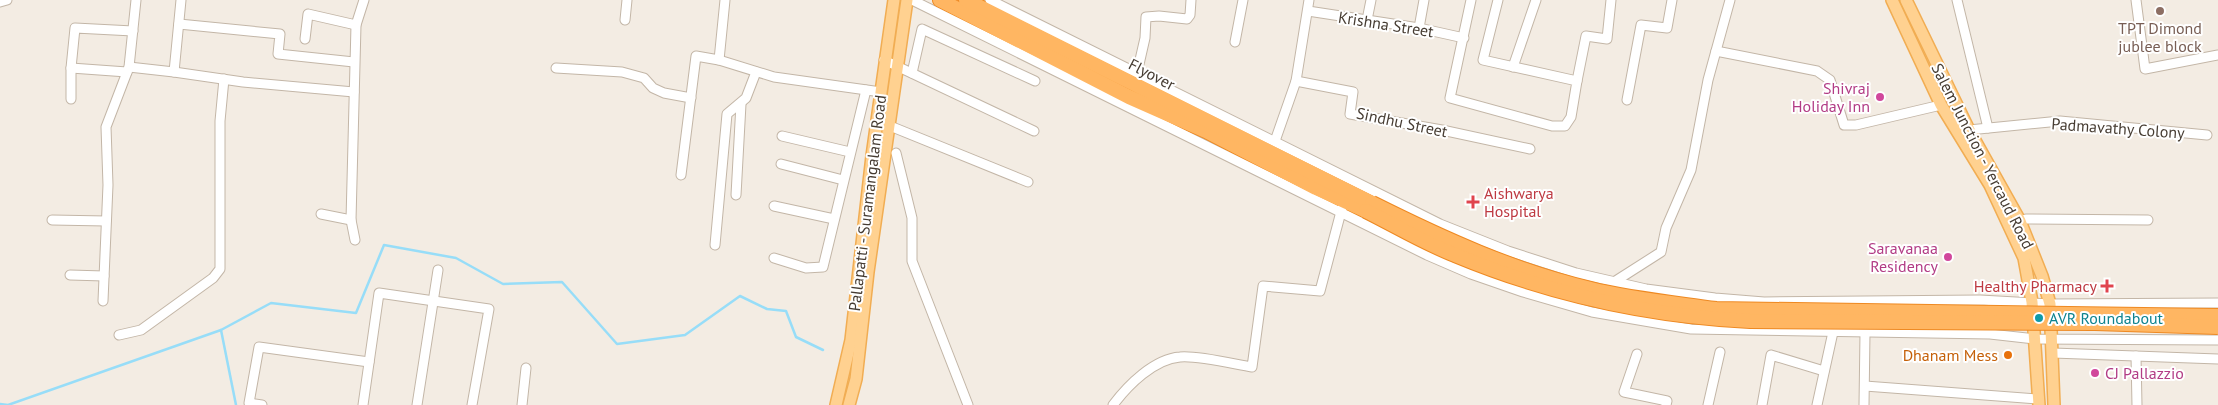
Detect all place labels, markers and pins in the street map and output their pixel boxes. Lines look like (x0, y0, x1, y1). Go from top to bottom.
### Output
marker: TPT Dimond jublee block (2154, 5, 2166, 17)
place label: TPT Dimond jublee block (2118, 18, 2202, 56)
place label: Shivraj Holiday Inn (1792, 78, 1870, 116)
marker: Shivraj Holiday Inn (1874, 91, 1886, 103)
place label: Aishwarya Hospital (1484, 183, 1554, 221)
marker: Aishwarya Hospital (1466, 195, 1480, 209)
place label: Saravanaa Residency (1868, 238, 1939, 276)
marker: Saravanaa Residency (1942, 251, 1954, 263)
place label: Healthy Pharmacy (1974, 276, 2098, 296)
marker: Healthy Pharmacy (2101, 280, 2113, 292)
place label: AVR Roundabout (2049, 308, 2164, 328)
marker: AVR Roundabout (2033, 312, 2045, 324)
place label: Dhanam Mess (1903, 345, 1998, 365)
marker: Dhanam Mess (2002, 349, 2014, 361)
place label: CJ Pallazzio (2105, 363, 2184, 383)
marker: CJ Pallazzio (2089, 367, 2101, 379)

